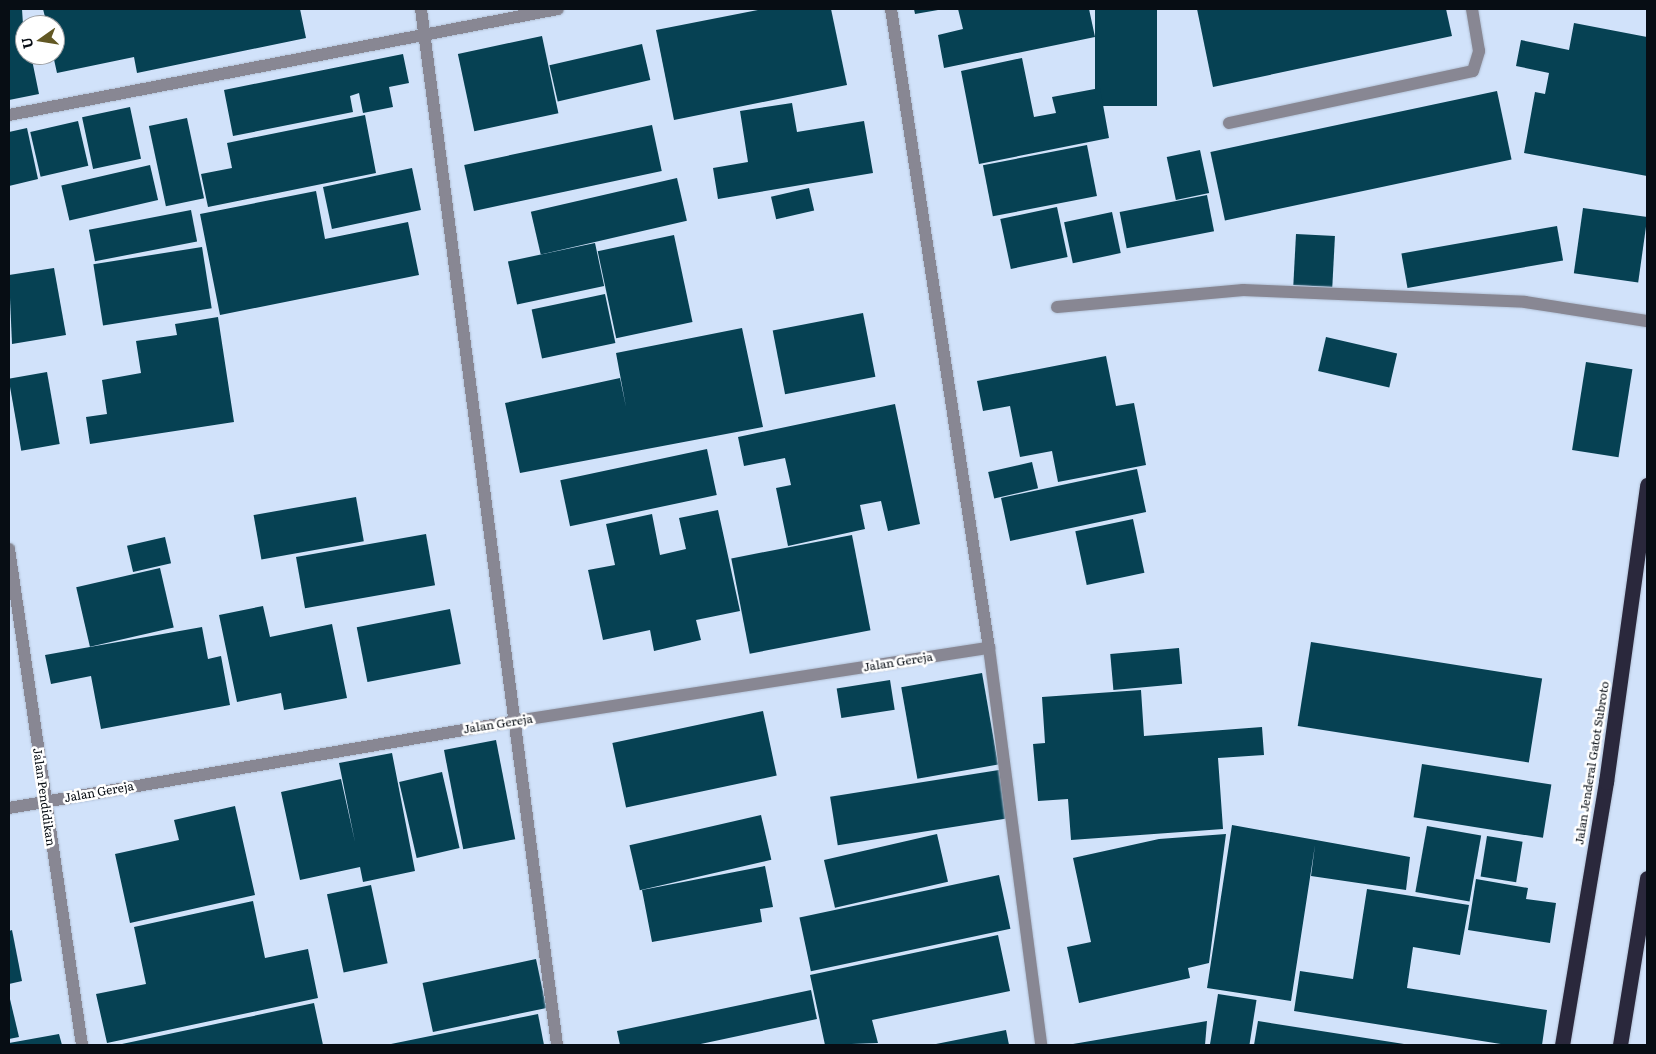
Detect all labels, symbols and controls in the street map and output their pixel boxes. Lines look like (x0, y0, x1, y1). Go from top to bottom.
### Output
north arrow (15, 15, 65, 65)
text: U (15, 36, 37, 51)
street label: Jalan Gereja (862, 649, 934, 675)
street label: Jalan Jenderal Gatot Subroto (1572, 680, 1612, 846)
street label: Jalan Gereja (462, 711, 534, 737)
street label: Jalan Pendidikan (30, 747, 58, 847)
street label: Jalan Gereja (63, 779, 135, 805)

